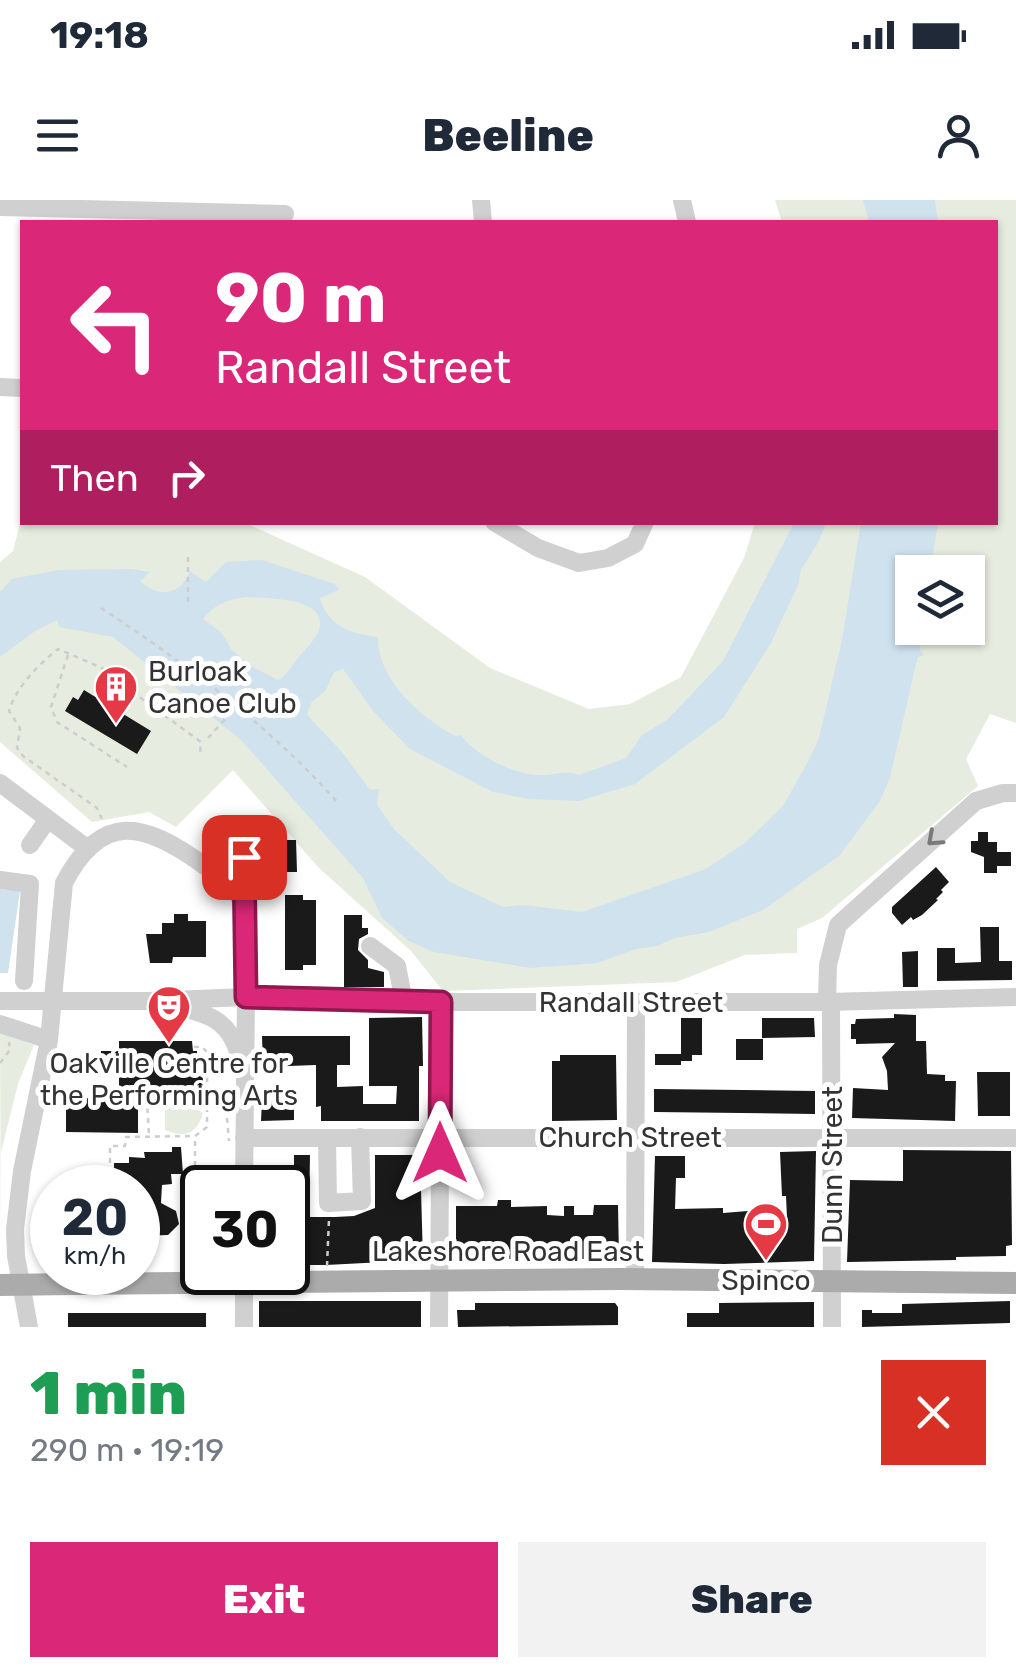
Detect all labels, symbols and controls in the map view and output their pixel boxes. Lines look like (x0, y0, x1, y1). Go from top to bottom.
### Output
text: 19:18 (50, 12, 149, 58)
icon: menu (30, 108, 85, 163)
icon: person (931, 108, 986, 163)
text: Beeline (422, 109, 594, 162)
text: 90 m (215, 257, 387, 340)
icon: left (50, 260, 180, 390)
text: Randall Street (215, 341, 511, 394)
icon: right (159, 450, 214, 505)
text: Then (50, 455, 139, 501)
map controls (895, 555, 985, 645)
button: layers (895, 555, 985, 645)
place label: Burloak Canoe Club (148, 655, 297, 720)
building icon: Burloak Canoe Club (93, 664, 139, 725)
pin (202, 815, 287, 900)
one-way arrow (927, 827, 946, 845)
icon: arrive (217, 830, 272, 885)
theatre icon: Oakville Centre for the Performing Arts (146, 984, 192, 1045)
street label: Randall Street (539, 986, 723, 1019)
place label: Oakville Centre for the Performing Arts (40, 1047, 298, 1112)
street label: Dunn Street (816, 1086, 849, 1244)
position arrow (388, 1101, 492, 1205)
street label: Church Street (538, 1121, 722, 1154)
speed limit sign: 30 (180, 1165, 310, 1295)
text: 20 (62, 1188, 128, 1248)
sports icon: Spinco (743, 1201, 789, 1262)
street label: Lakeshore Road East (372, 1235, 644, 1268)
text: km/h (64, 1241, 126, 1270)
place label: Spinco (721, 1264, 811, 1297)
text: 1 min (30, 1358, 187, 1429)
button: close (881, 1360, 986, 1465)
text: 290 m · 19:19 (30, 1431, 224, 1469)
button: Exit (30, 1542, 498, 1657)
button: Share (518, 1542, 986, 1657)

